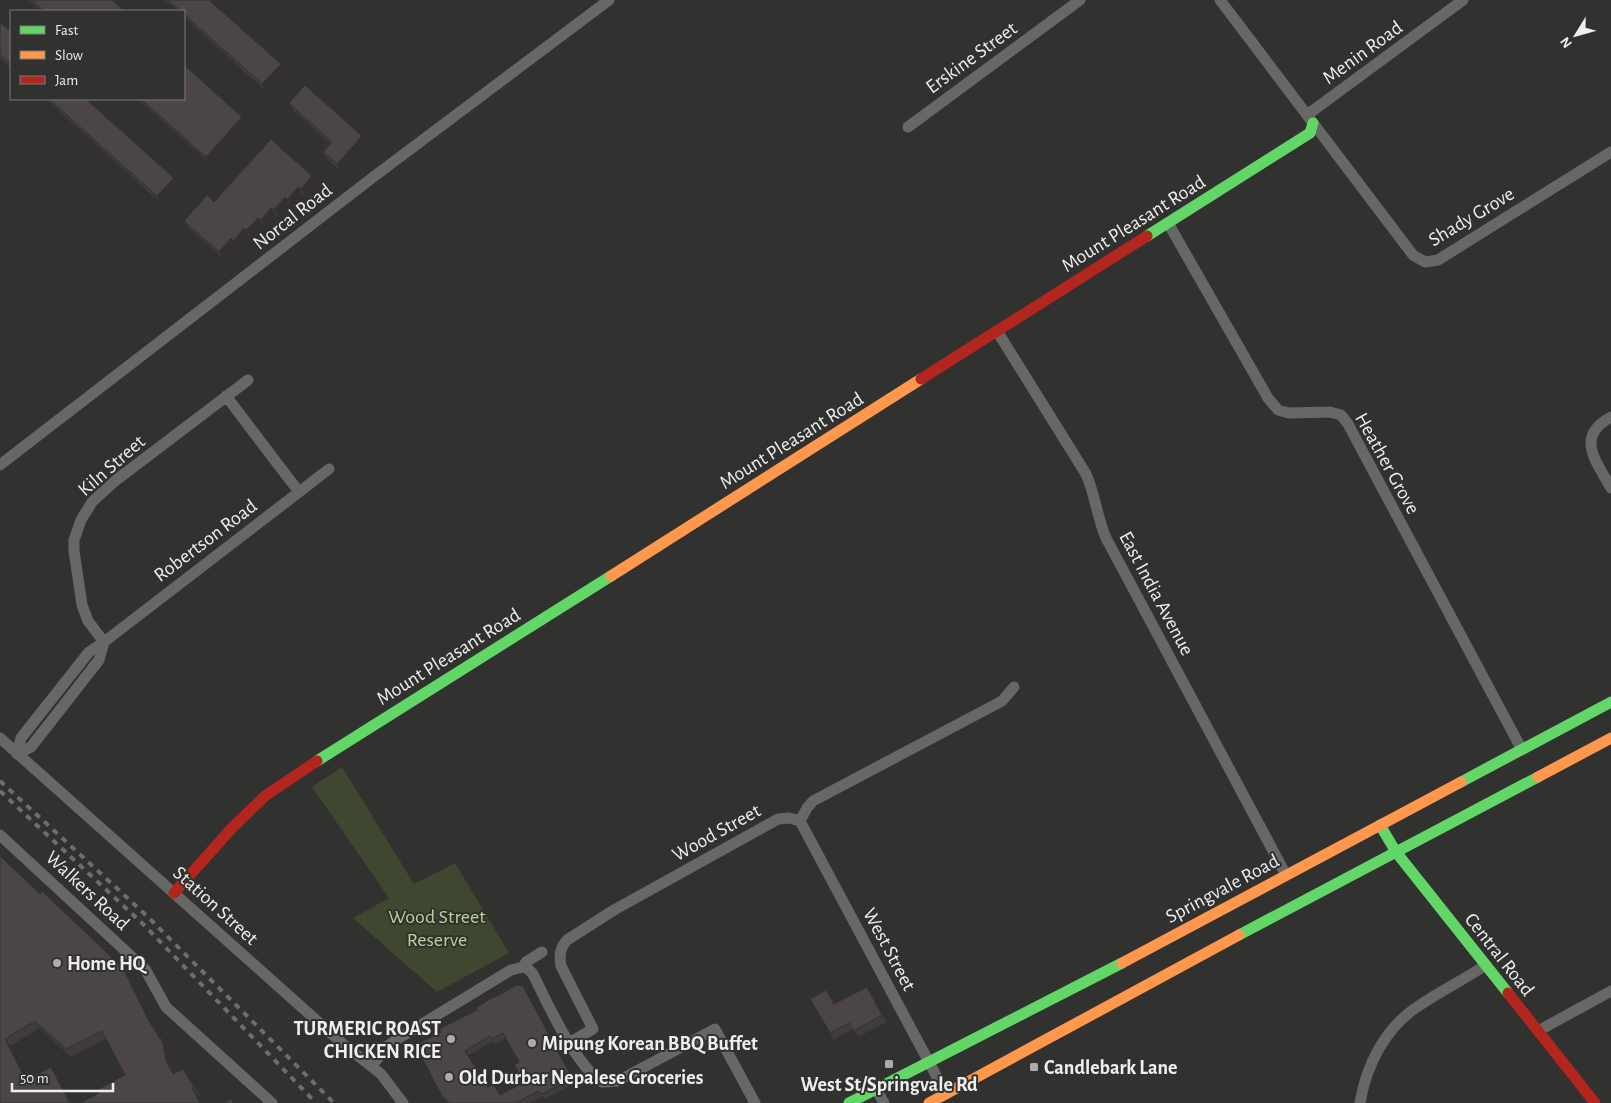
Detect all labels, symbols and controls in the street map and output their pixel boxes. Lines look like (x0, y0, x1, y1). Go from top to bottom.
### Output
legend (10, 10, 185, 100)
north arrow (1551, 10, 1601, 60)
street label: Menin Road (1319, 17, 1406, 88)
street label: Erskine Street (922, 18, 1021, 97)
text: Fast (55, 23, 79, 38)
text: N (1558, 34, 1575, 50)
text: Slow (55, 48, 83, 63)
text: Jam (55, 73, 78, 88)
street label: Mount Pleasant Road (1058, 172, 1209, 276)
street label: Norcal Road (249, 180, 336, 254)
street label: Shady Grove (1425, 184, 1518, 250)
street label: Mount Pleasant Road (716, 389, 867, 493)
street label: Heather Grove (1351, 409, 1423, 518)
street label: Kiln Street (74, 431, 149, 500)
street label: Robertson Road (150, 496, 261, 586)
street label: East India Avenue (1115, 528, 1197, 659)
street label: Mount Pleasant Road (373, 605, 524, 709)
street label: Wood Street (669, 800, 764, 865)
street label: Walkers Road (42, 847, 133, 934)
street label: Springvale Road (1162, 851, 1283, 927)
street label: Station Street (169, 863, 262, 949)
street label: West Street (859, 905, 919, 995)
park label: Wood Street Reserve (388, 907, 486, 950)
street label: Central Road (1461, 909, 1538, 1000)
place label: Home HQ (67, 954, 148, 975)
marker: Home HQ (51, 957, 63, 969)
place label: TURMERIC ROAST CHICKEN RICE (294, 1019, 441, 1062)
marker: TURMERIC ROAST CHICKEN RICE (445, 1033, 457, 1045)
place label: Mipung Korean BBQ Buffet (542, 1034, 758, 1055)
marker: Mipung Korean BBQ Buffet (526, 1037, 538, 1049)
marker: West St/Springvale Rd (883, 1058, 895, 1070)
place label: Candlebark Lane (1044, 1058, 1177, 1078)
scale bar (12, 1060, 114, 1092)
marker: Candlebark Lane (1028, 1061, 1040, 1073)
place label: Old Durbar Nepalese Groceries (459, 1068, 704, 1088)
text: 50 m (20, 1071, 49, 1086)
marker: Old Durbar Nepalese Groceries (443, 1071, 455, 1083)
place label: West St/Springvale Rd (800, 1075, 978, 1095)

